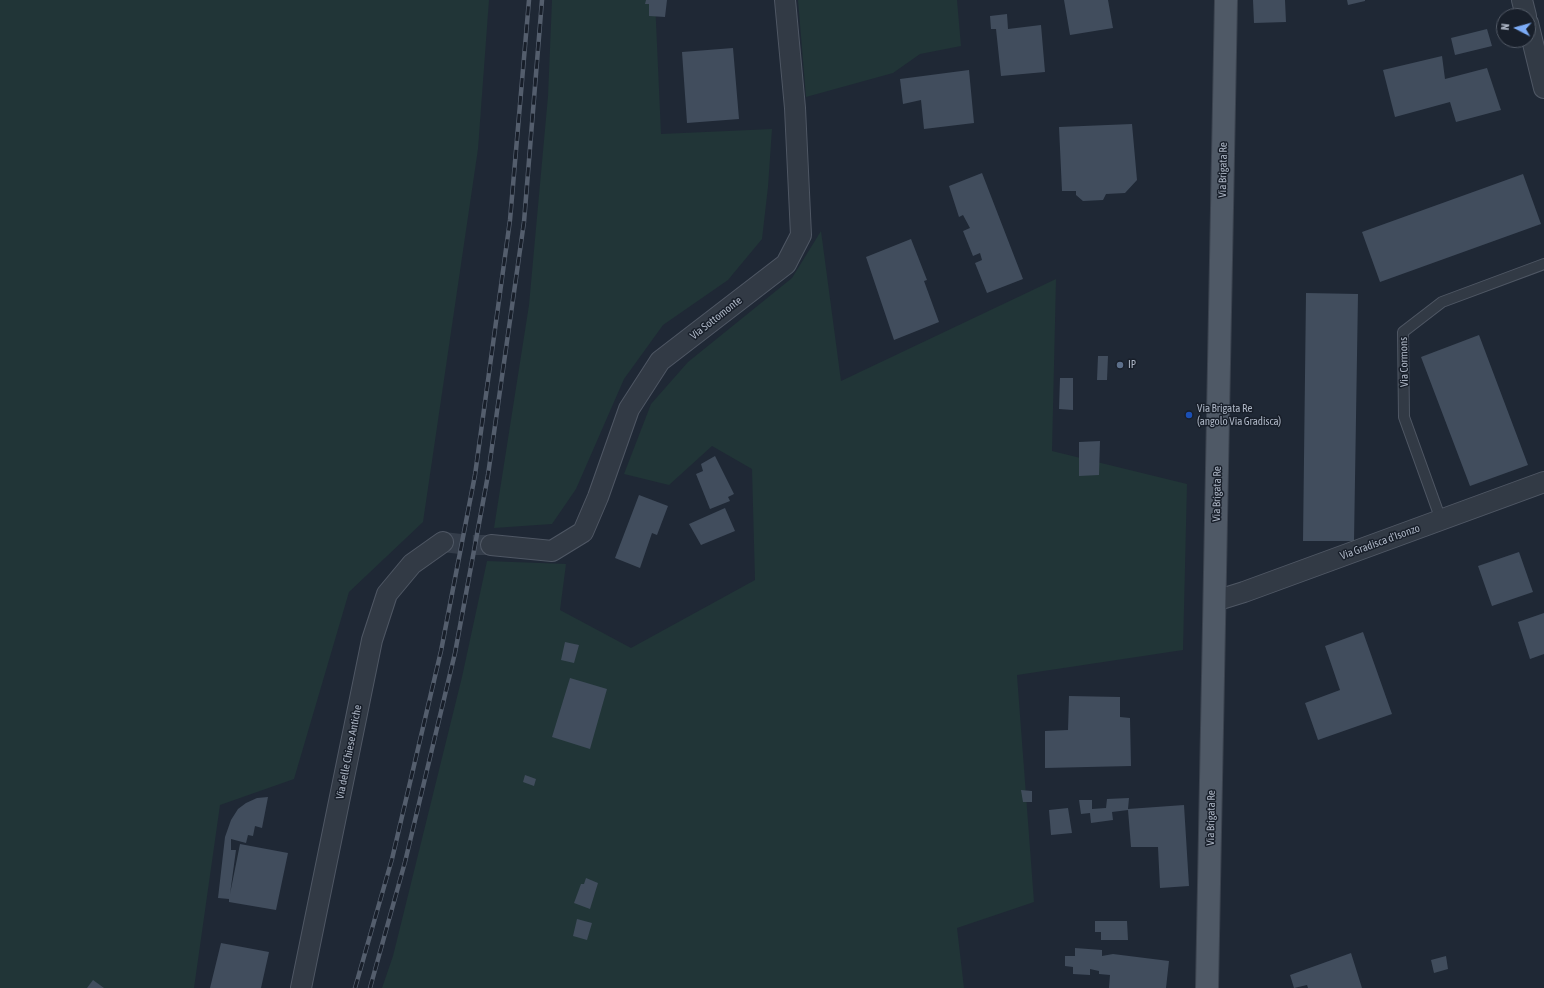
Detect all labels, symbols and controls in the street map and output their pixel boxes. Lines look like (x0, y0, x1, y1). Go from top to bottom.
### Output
north arrow (1496, 8, 1536, 48)
text: N (1499, 23, 1511, 31)
street label: Via Brigata Re (1216, 142, 1230, 198)
street label: Via Sottomonte (687, 294, 745, 342)
street label: Via Cormons (1397, 337, 1411, 387)
place label: IP (1128, 358, 1136, 372)
marker: IP (1115, 360, 1125, 370)
place label: Via Brigata Re (angolo Via Gradisca) (1197, 402, 1281, 428)
marker: Via Brigata Re (angolo Via Gradisca) (1184, 410, 1194, 420)
street label: Via Brigata Re (1210, 466, 1224, 522)
street label: Via Gradisca d'Isonzo (1338, 521, 1422, 563)
street label: Via delle Chiese Antiche (333, 704, 365, 800)
street label: Via Brigata Re (1204, 790, 1218, 846)

